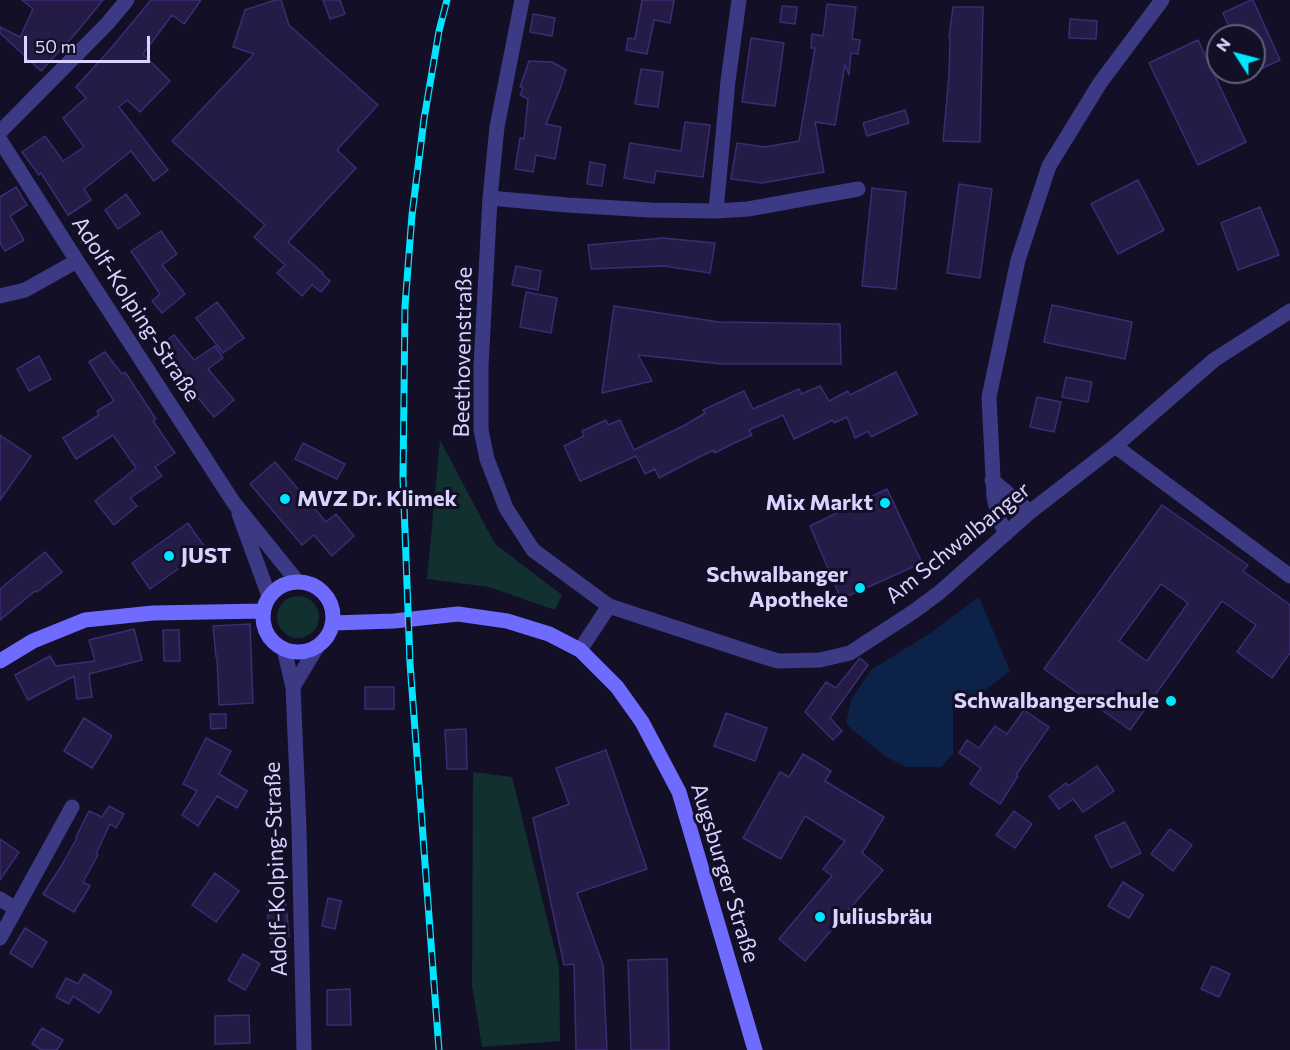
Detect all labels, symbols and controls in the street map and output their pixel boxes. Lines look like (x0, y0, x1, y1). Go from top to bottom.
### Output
scale bar (27, 24, 153, 62)
north arrow (1206, 24, 1266, 84)
text: N (1211, 34, 1234, 55)
text: 50 m (35, 35, 76, 57)
street label: Adolf-Kolping-Straße (66, 212, 206, 406)
street label: Beethovenstraße (448, 266, 478, 438)
street label: Am Schwalbanger (880, 477, 1036, 609)
place label: MVZ Dr. Klimek (297, 486, 457, 512)
place label: Mix Markt (765, 490, 873, 516)
marker: MVZ Dr. Klimek (278, 492, 292, 506)
marker: Mix Markt (878, 496, 892, 510)
place label: JUST (181, 543, 231, 569)
marker: JUST (162, 549, 176, 563)
place label: Schwalbanger Apotheke (706, 562, 848, 614)
marker: Schwalbanger Apotheke (853, 581, 867, 595)
place label: Schwalbangerschule (954, 688, 1159, 714)
marker: Schwalbangerschule (1164, 694, 1178, 708)
street label: Adolf-Kolping-Straße (259, 761, 293, 977)
street label: Augsburger Straße (685, 780, 765, 966)
place label: Juliusbräu (832, 904, 932, 930)
marker: Juliusbräu (813, 910, 827, 924)

